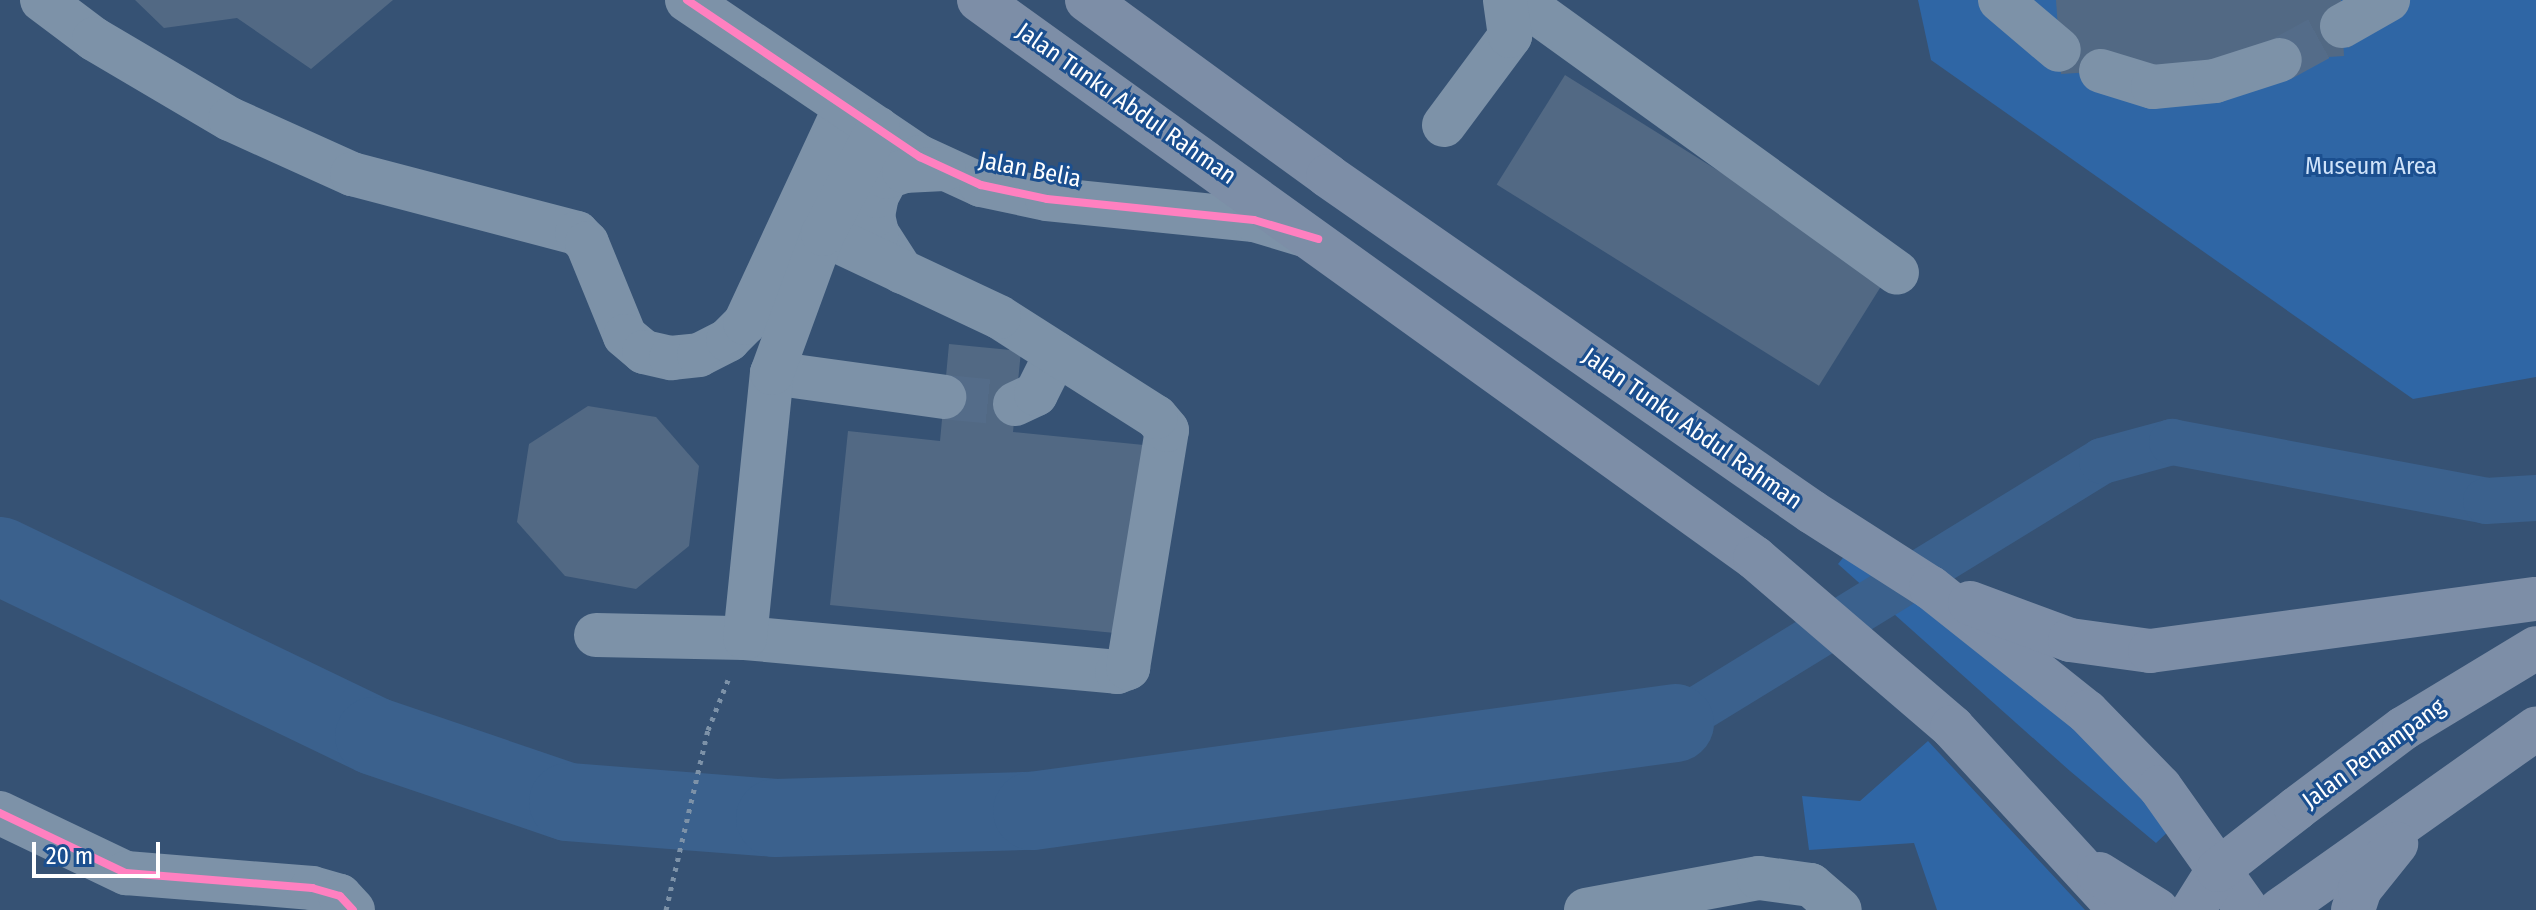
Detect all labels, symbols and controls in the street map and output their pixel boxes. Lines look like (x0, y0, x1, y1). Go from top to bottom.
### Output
street label: Jalan Tunku Abdul Rahman (1011, 17, 1241, 191)
street label: Jalan Belia (976, 146, 1084, 194)
park label: Museum Area (2305, 153, 2437, 181)
street label: Jalan Tunku Abdul Rahman (1577, 342, 1807, 516)
street label: Jalan Penampang (2297, 693, 2451, 815)
scale bar (36, 826, 164, 876)
text: 20 m (46, 842, 93, 870)

